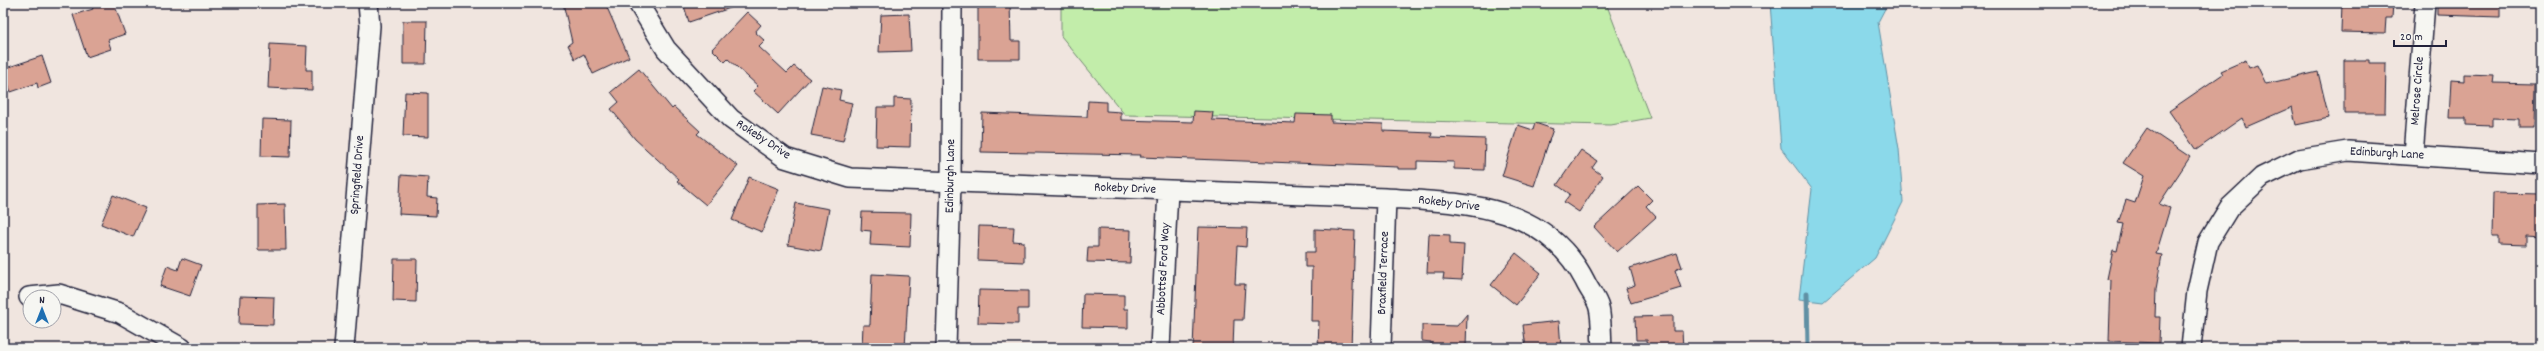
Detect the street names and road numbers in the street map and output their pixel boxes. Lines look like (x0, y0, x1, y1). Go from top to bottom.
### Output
street label: Melrose Circle (2406, 56, 2430, 126)
street label: Rokeby Drive (732, 115, 794, 165)
street label: Springfield Drive (346, 134, 370, 215)
street label: Edinburgh Lane (941, 138, 961, 213)
street label: Edinburgh Lane (2349, 143, 2425, 165)
street label: Rokeby Drive (1094, 178, 1157, 200)
street label: Rokeby Drive (1417, 191, 1481, 217)
street label: Abbottsd Ford Way (1152, 222, 1176, 316)
street label: Braxfield Terrace (1373, 231, 1395, 315)

